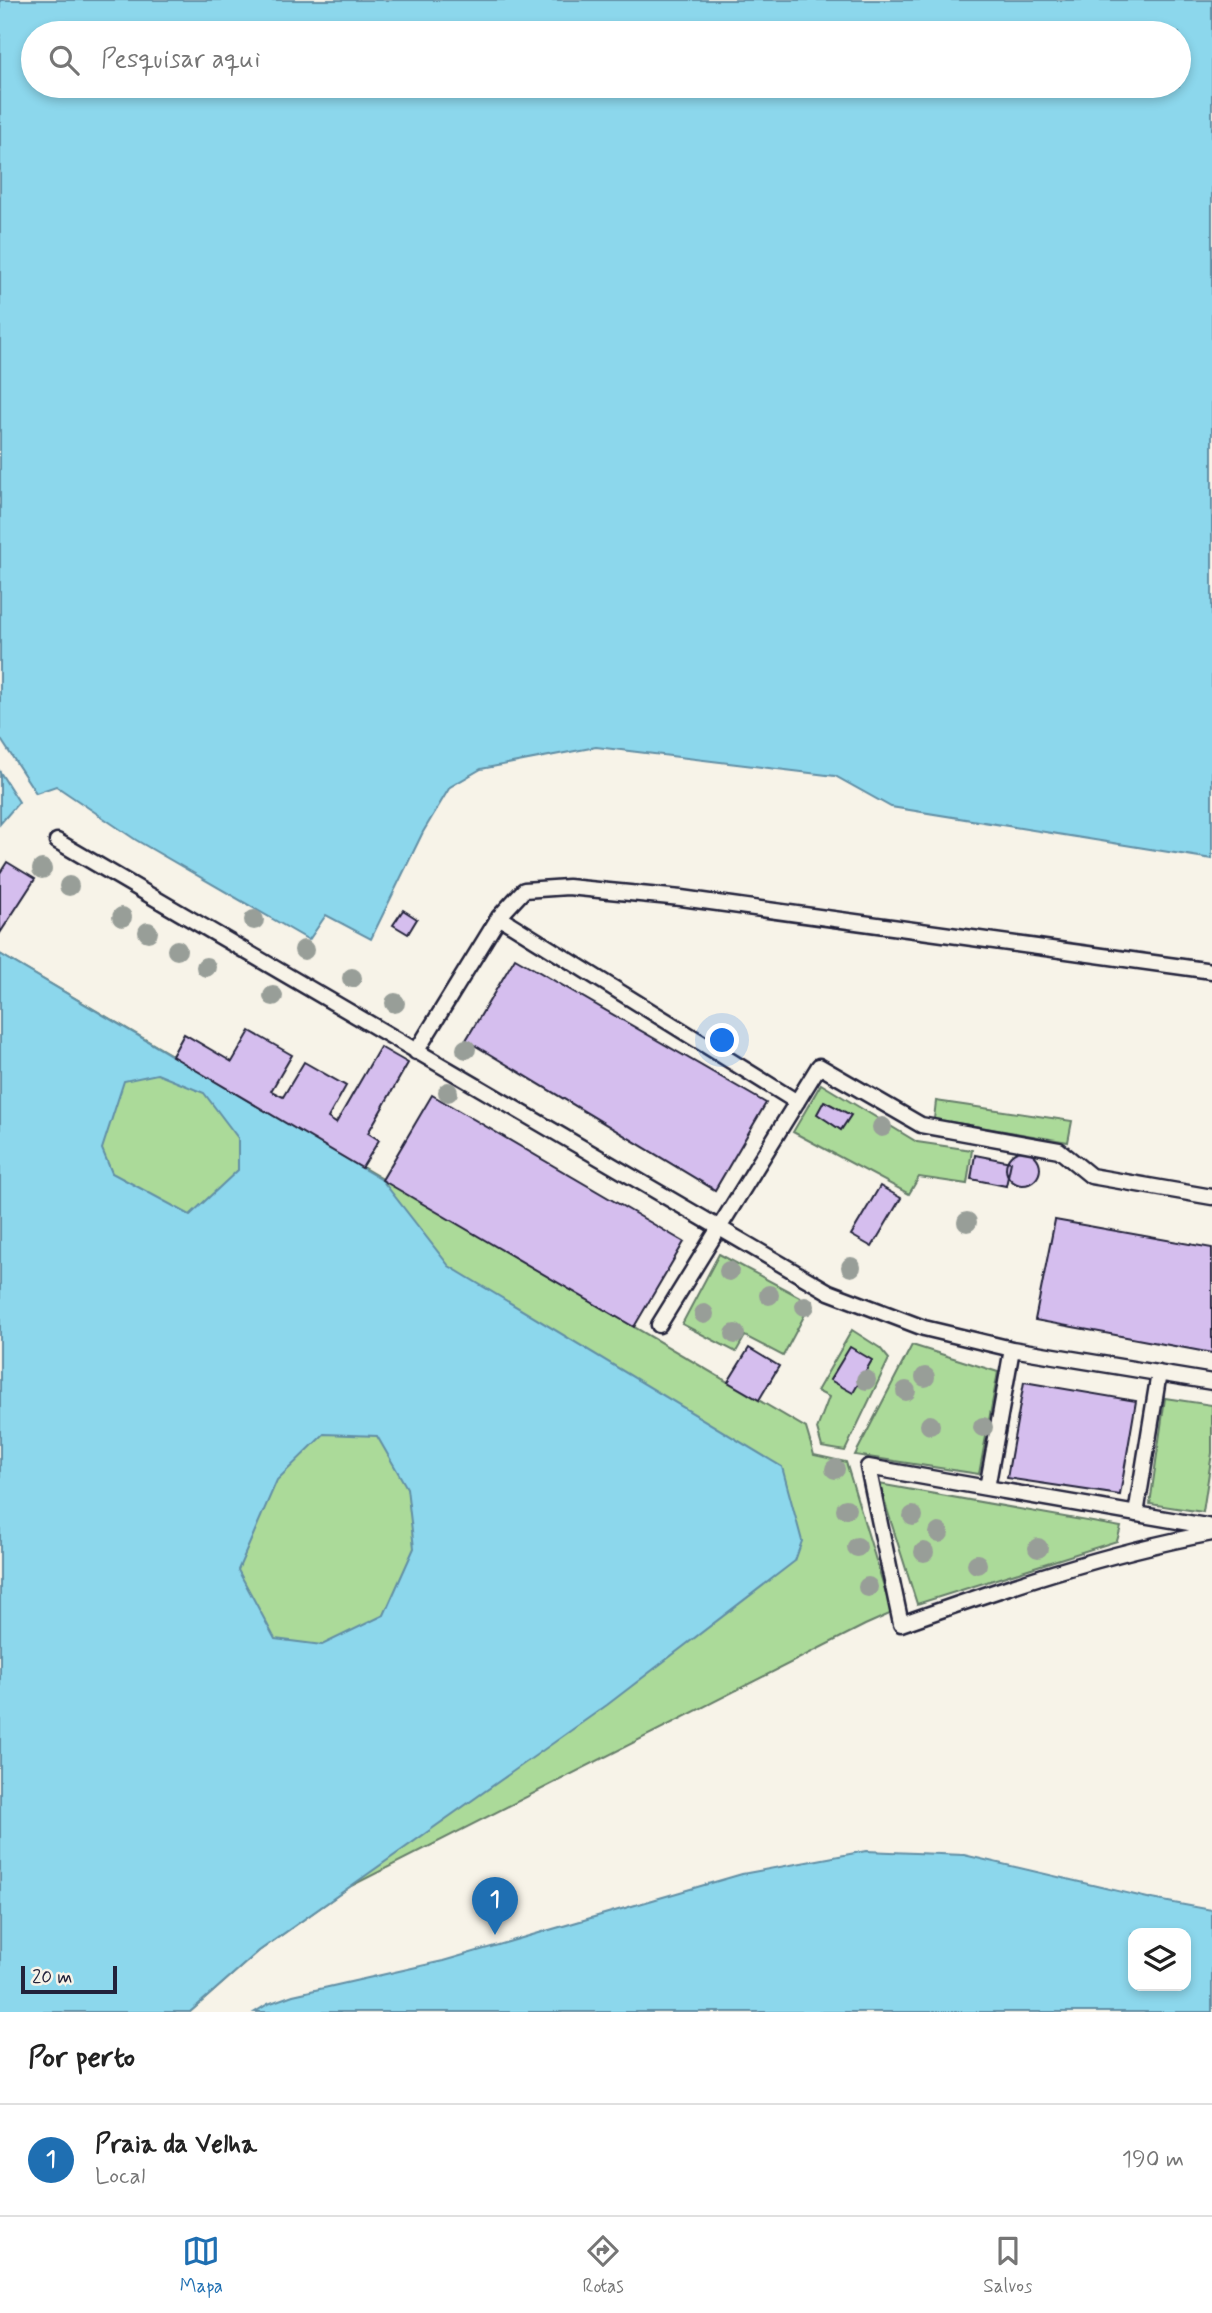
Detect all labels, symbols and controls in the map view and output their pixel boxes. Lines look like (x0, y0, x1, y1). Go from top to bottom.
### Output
search box (21, 21, 1191, 98)
icon: search (45, 41, 83, 79)
text: Pesquisar aqui (101, 43, 260, 77)
your location (705, 1023, 739, 1057)
pin: 1 (472, 1877, 518, 1935)
map controls (1128, 1928, 1191, 1991)
button: layers (1128, 1928, 1191, 1991)
scale bar (21, 1963, 117, 1995)
text: 20 m (32, 1965, 72, 1990)
text: Por perto (28, 2038, 135, 2077)
text: Praia da Velha (95, 2128, 257, 2162)
text: 1 (46, 2145, 56, 2175)
text: 190 m (1122, 2145, 1184, 2175)
text: Local (95, 2162, 145, 2192)
tab: Mapa (180, 2232, 223, 2299)
tab: Rotas (582, 2232, 624, 2299)
tab: Salvos (983, 2232, 1032, 2299)

